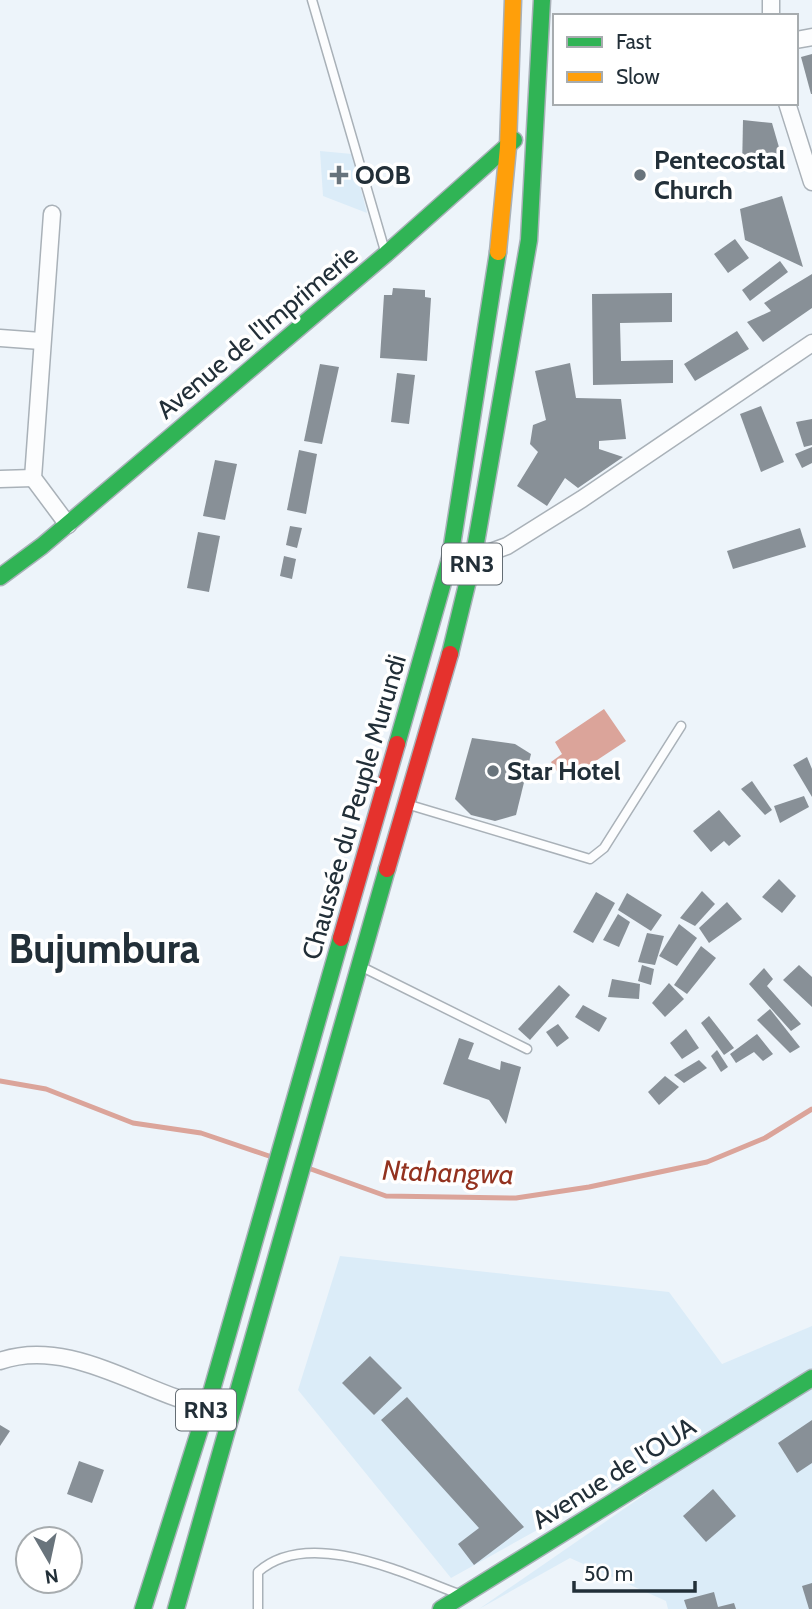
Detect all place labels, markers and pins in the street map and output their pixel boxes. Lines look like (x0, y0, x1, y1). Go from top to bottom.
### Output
place label: Pentecostal Church (654, 144, 786, 206)
place label: OOB (355, 159, 411, 191)
marker: OOB (329, 165, 349, 185)
marker: Pentecostal Church (632, 167, 648, 183)
place label: Star Hotel (507, 755, 621, 787)
marker: Star Hotel (485, 763, 501, 779)

